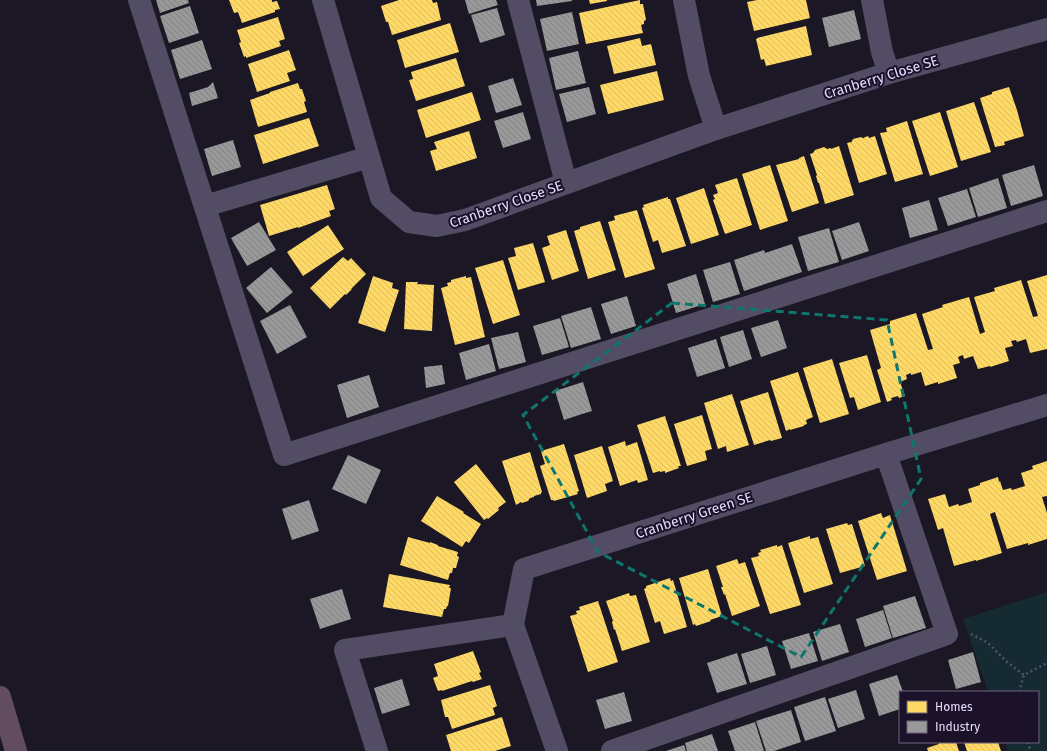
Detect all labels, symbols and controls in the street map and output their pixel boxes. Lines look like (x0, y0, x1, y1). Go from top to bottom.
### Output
street label: Cranberry Close SE (822, 52, 940, 103)
street label: Cranberry Close SE (447, 177, 565, 232)
street label: Cranberry Green SE (634, 489, 755, 542)
legend (899, 691, 1039, 743)
text: Homes (935, 700, 973, 714)
text: Industry (935, 720, 980, 734)

